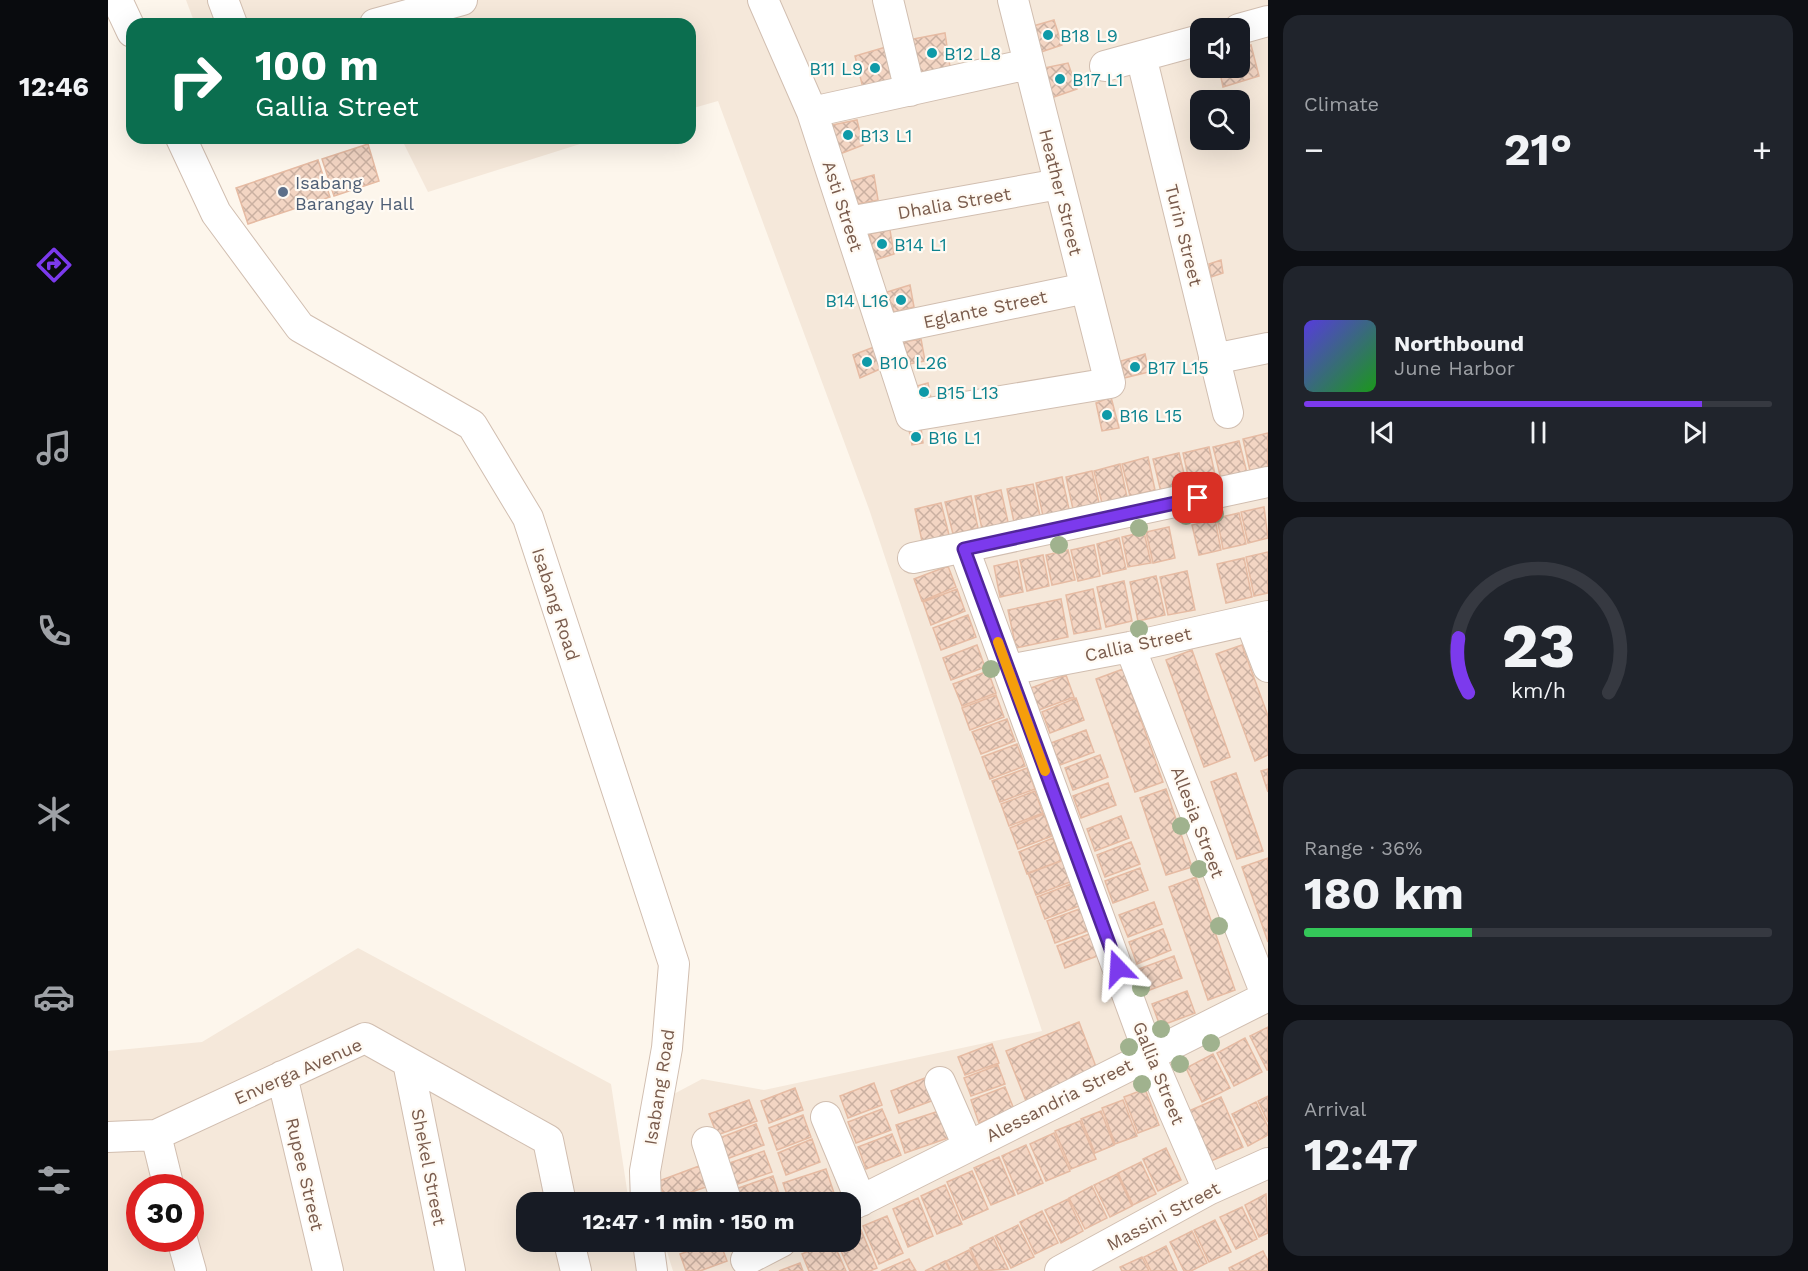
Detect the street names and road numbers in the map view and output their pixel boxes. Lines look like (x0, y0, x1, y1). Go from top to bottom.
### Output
street label: Heather Street (1035, 127, 1087, 258)
street label: Asti Street (818, 158, 868, 254)
street label: Turin Street (1161, 182, 1207, 289)
street label: Dhalia Street (896, 183, 1013, 223)
street label: Eglante Street (921, 286, 1049, 332)
street label: Isabang Road (528, 545, 584, 663)
street label: Callia Street (1083, 622, 1194, 666)
street label: Allesia Street (1167, 763, 1229, 881)
street label: Gallia Street (1129, 1018, 1189, 1128)
street label: Isabang Road (639, 1028, 679, 1146)
street label: Enverga Avenue (231, 1033, 365, 1109)
street label: Alessandria Street (982, 1054, 1136, 1146)
street label: Shekel Street (407, 1107, 451, 1228)
street label: Rupee Street (282, 1115, 328, 1233)
street label: Massini Street (1103, 1177, 1224, 1255)

